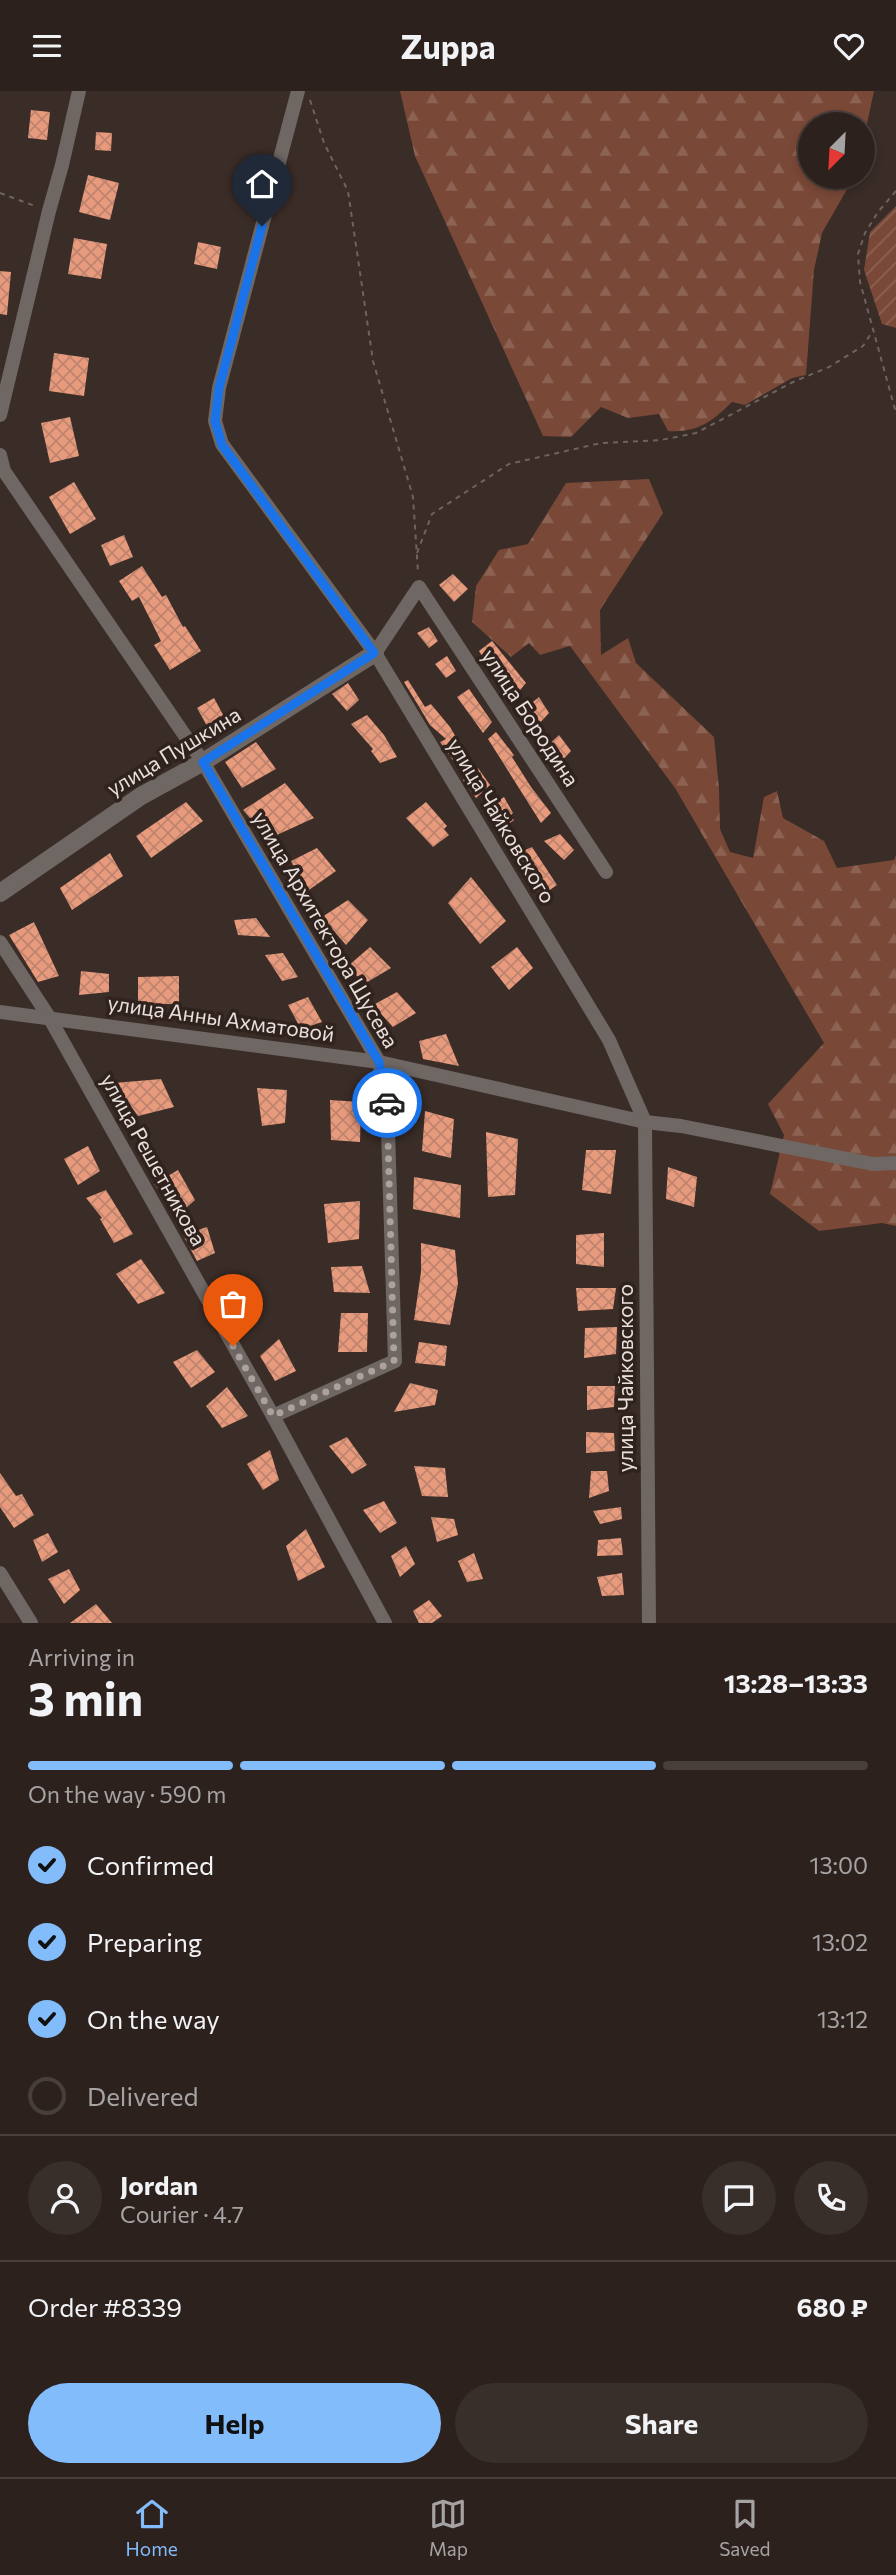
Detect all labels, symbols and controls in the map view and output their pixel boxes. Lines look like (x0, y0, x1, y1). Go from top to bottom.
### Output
text: Zuppa (401, 26, 496, 66)
icon: menu (28, 27, 66, 65)
icon: heart (830, 27, 868, 65)
north arrow (798, 112, 875, 189)
map controls (798, 112, 875, 189)
pin (232, 154, 292, 226)
icon: home (243, 165, 281, 203)
street label: улица Бородина (477, 644, 585, 791)
street label: улица Пушкина (102, 701, 245, 800)
street label: улица Чайковского (443, 733, 562, 907)
street label: улица Архитектора Щусева (248, 807, 404, 1052)
street label: улица Анны Ахматовой (106, 989, 336, 1046)
courier (352, 1068, 422, 1138)
street label: улица Решетникова (97, 1069, 212, 1250)
icon: car (368, 1084, 406, 1122)
pin (203, 1274, 263, 1346)
street label: улица Чайковского (612, 1284, 637, 1472)
icon: bag (214, 1285, 252, 1323)
text: Arriving in (28, 1643, 135, 1671)
text: 13:28–13:33 (724, 1667, 868, 1698)
text: 3 min (28, 1669, 143, 1725)
text: On the way · 590 m (28, 1780, 226, 1808)
icon: check (28, 1846, 66, 1884)
text: Confirmed (87, 1849, 214, 1880)
text: 13:00 (810, 1851, 868, 1879)
icon: check (28, 1923, 66, 1961)
text: Preparing (87, 1926, 202, 1957)
text: 13:02 (812, 1928, 868, 1956)
icon: check (28, 2000, 66, 2038)
text: On the way (87, 2003, 220, 2034)
text: 13:12 (817, 2005, 868, 2033)
text: Delivered (87, 2080, 198, 2111)
button: person (28, 2161, 102, 2235)
button: chat (702, 2161, 776, 2235)
button: phone (794, 2161, 868, 2235)
text: Jordan (120, 2169, 198, 2200)
text: Courier · 4.7 (120, 2200, 244, 2228)
text: Order #8339 (28, 2291, 182, 2322)
text: 680 ₽ (796, 2291, 868, 2322)
button: Help (28, 2383, 441, 2463)
button: Share (455, 2383, 868, 2463)
tab: Home (126, 2495, 178, 2560)
tab: Map (429, 2495, 468, 2560)
tab: Saved (719, 2495, 770, 2560)

